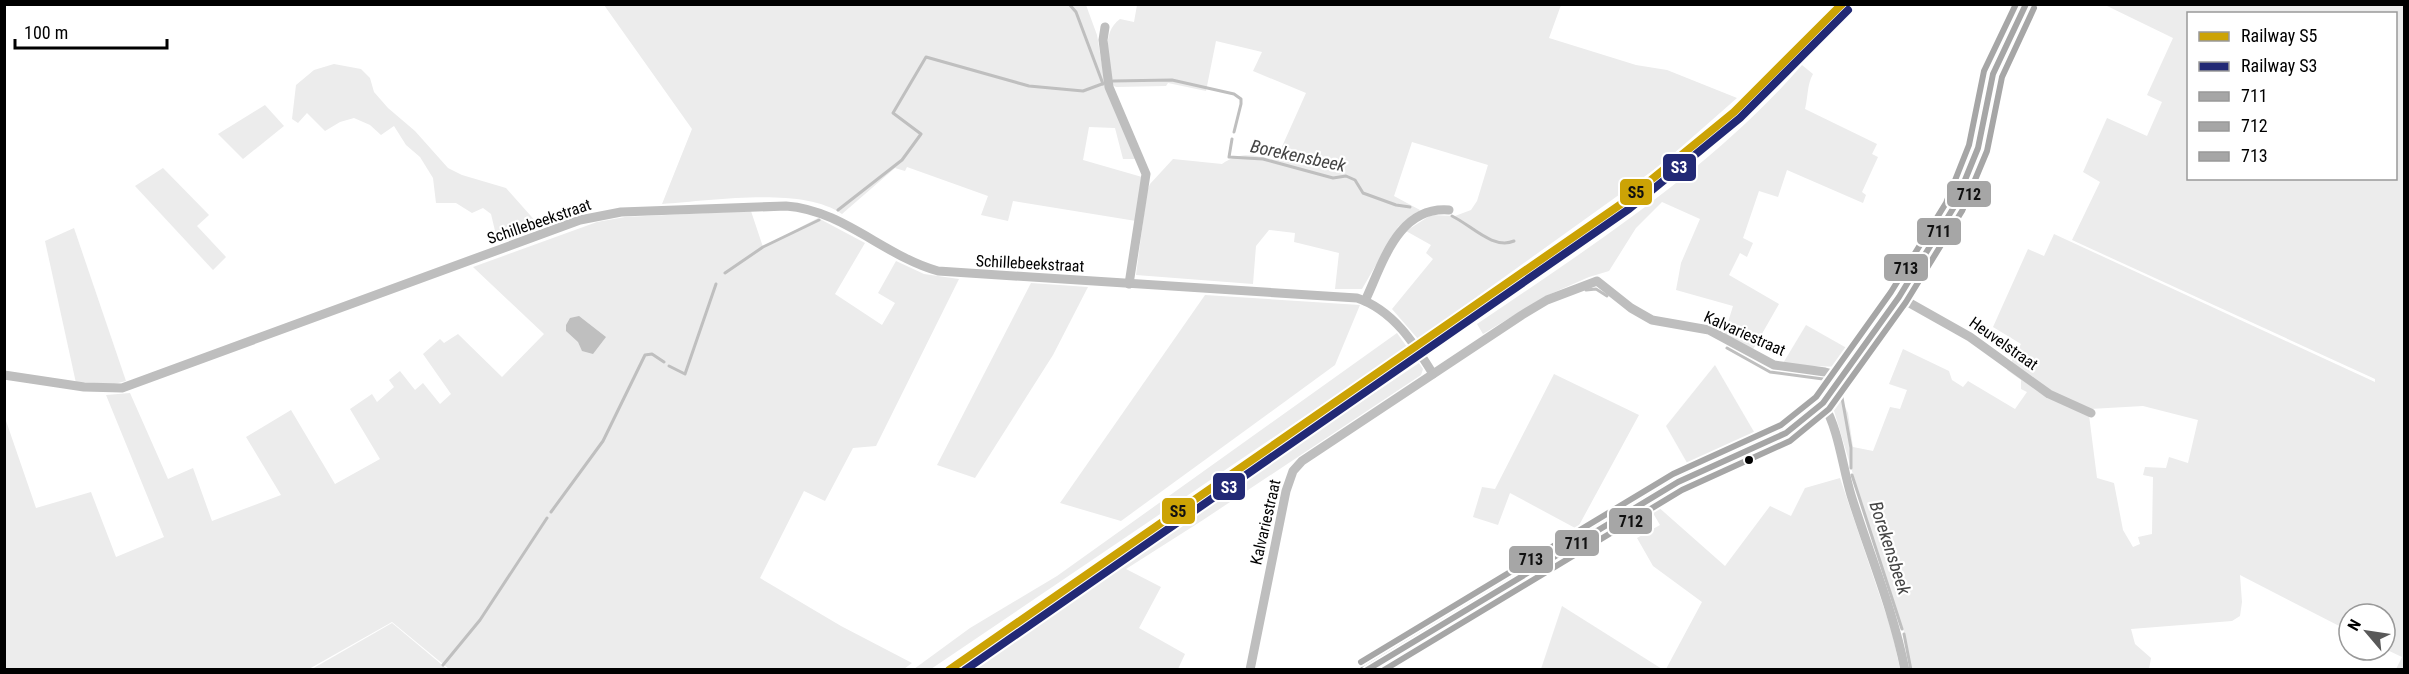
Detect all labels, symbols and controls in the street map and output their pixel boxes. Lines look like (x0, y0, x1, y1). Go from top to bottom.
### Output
scale bar (15, 12, 166, 50)
legend (2187, 12, 2397, 180)
text: 100 m (24, 22, 68, 43)
text: Railway S5 (2241, 25, 2318, 46)
text: Railway S3 (2241, 55, 2317, 76)
text: 711 (2241, 85, 2268, 106)
text: 712 (2241, 115, 2268, 136)
water label: Borekensbeek (1249, 135, 1349, 176)
text: 713 (2241, 145, 2268, 166)
line badge: S3 (1662, 153, 1697, 182)
text: S3 (1671, 158, 1687, 177)
line badge: S5 (1619, 178, 1653, 206)
line badge: 712 (1946, 180, 1992, 208)
text: S5 (1628, 183, 1644, 202)
text: 712 (1957, 185, 1981, 204)
street label: Schillebeekstraat (485, 195, 594, 248)
line badge: 711 (1916, 217, 1962, 246)
text: 711 (1927, 222, 1951, 241)
street label: Schillebeekstraat (975, 251, 1085, 276)
line badge: 713 (1883, 253, 1929, 282)
text: 713 (1894, 259, 1918, 278)
street label: Kalvariestraat (1701, 307, 1789, 360)
street label: Heuvelstraat (1966, 313, 2042, 374)
unlabelled marker (1743, 454, 1755, 466)
line badge: S3 (1212, 472, 1246, 501)
street label: Kalvariestraat (1246, 477, 1285, 567)
text: S3 (1221, 478, 1237, 497)
line badge: S5 (1161, 497, 1196, 525)
water label: Borekensbeek (1866, 499, 1916, 598)
text: S5 (1170, 502, 1186, 521)
line badge: 712 (1608, 507, 1653, 535)
text: 712 (1619, 512, 1643, 531)
line badge: 711 (1554, 529, 1600, 557)
text: 711 (1565, 534, 1589, 553)
line badge: 713 (1508, 545, 1554, 574)
text: 713 (1519, 550, 1543, 569)
north arrow (2337, 602, 2397, 662)
text: N (2344, 616, 2365, 634)

